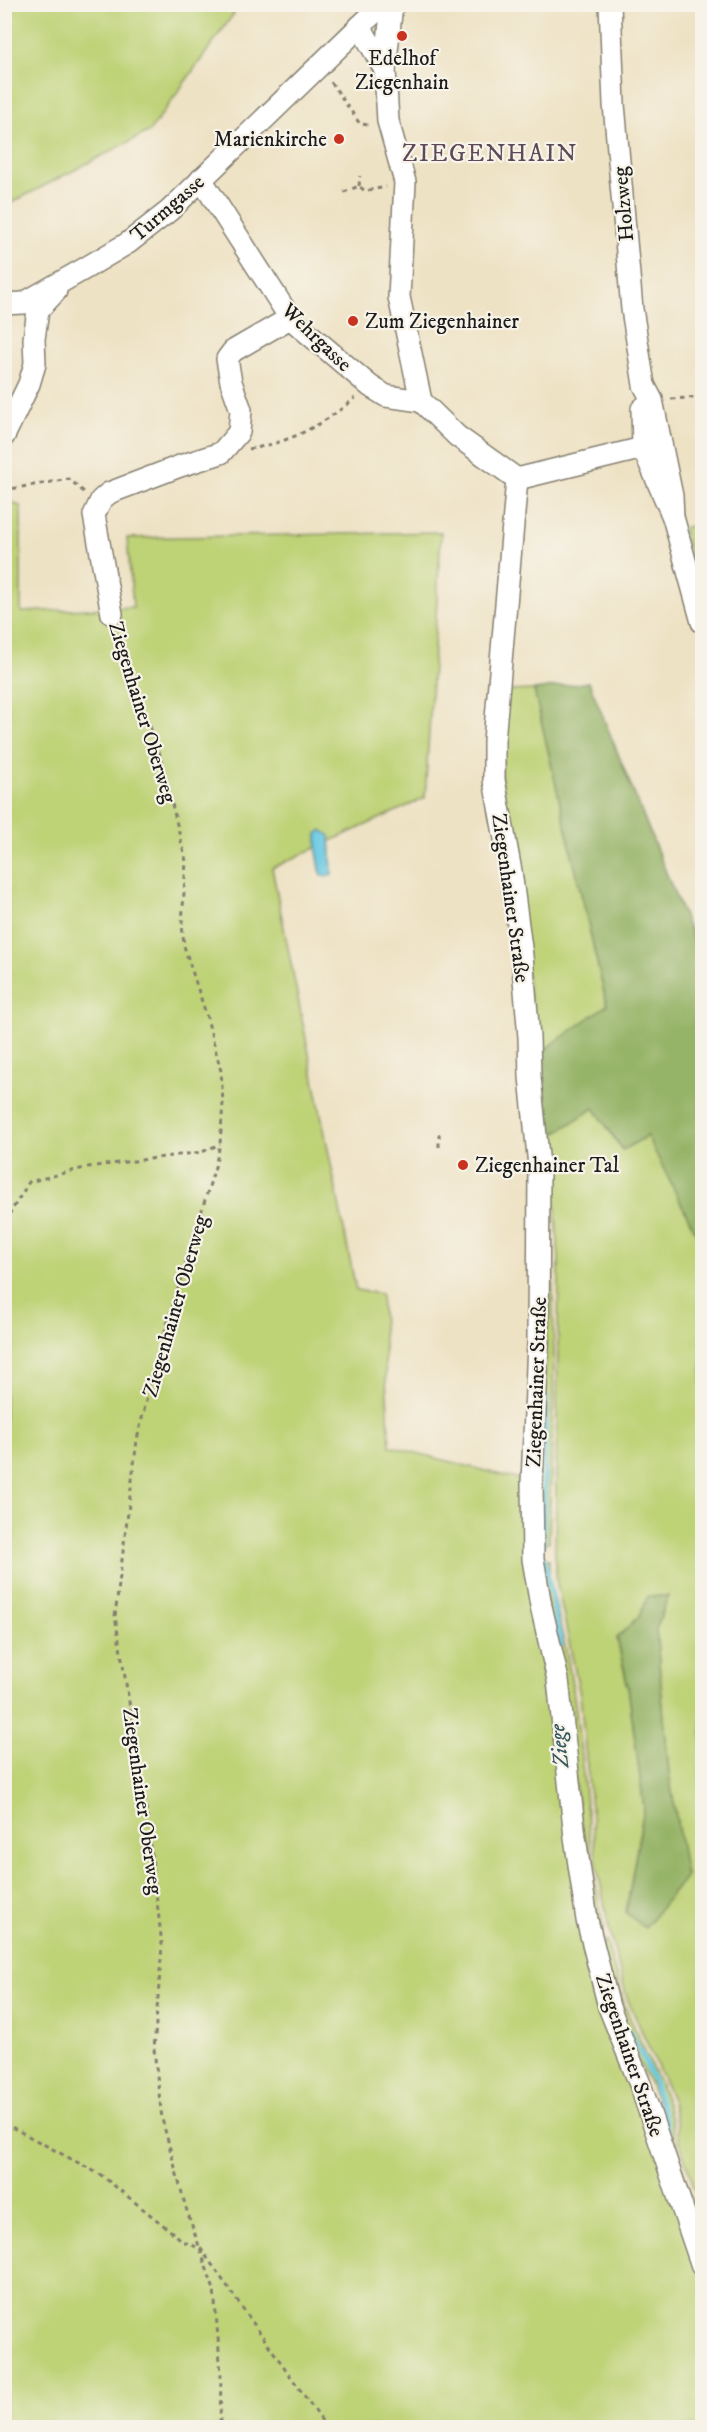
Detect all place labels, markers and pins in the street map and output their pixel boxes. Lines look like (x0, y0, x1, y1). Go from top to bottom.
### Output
marker: Edelhof Ziegenhain (395, 29, 409, 43)
place label: Edelhof Ziegenhain (355, 46, 449, 96)
place label: Marienkirche (214, 127, 327, 153)
marker: Marienkirche (332, 132, 346, 146)
place label: Zum Ziegenhainer (365, 309, 519, 335)
marker: Zum Ziegenhainer (346, 314, 360, 328)
place label: Ziegenhainer Tal (475, 1153, 620, 1179)
marker: Ziegenhainer Tal (456, 1158, 470, 1172)

